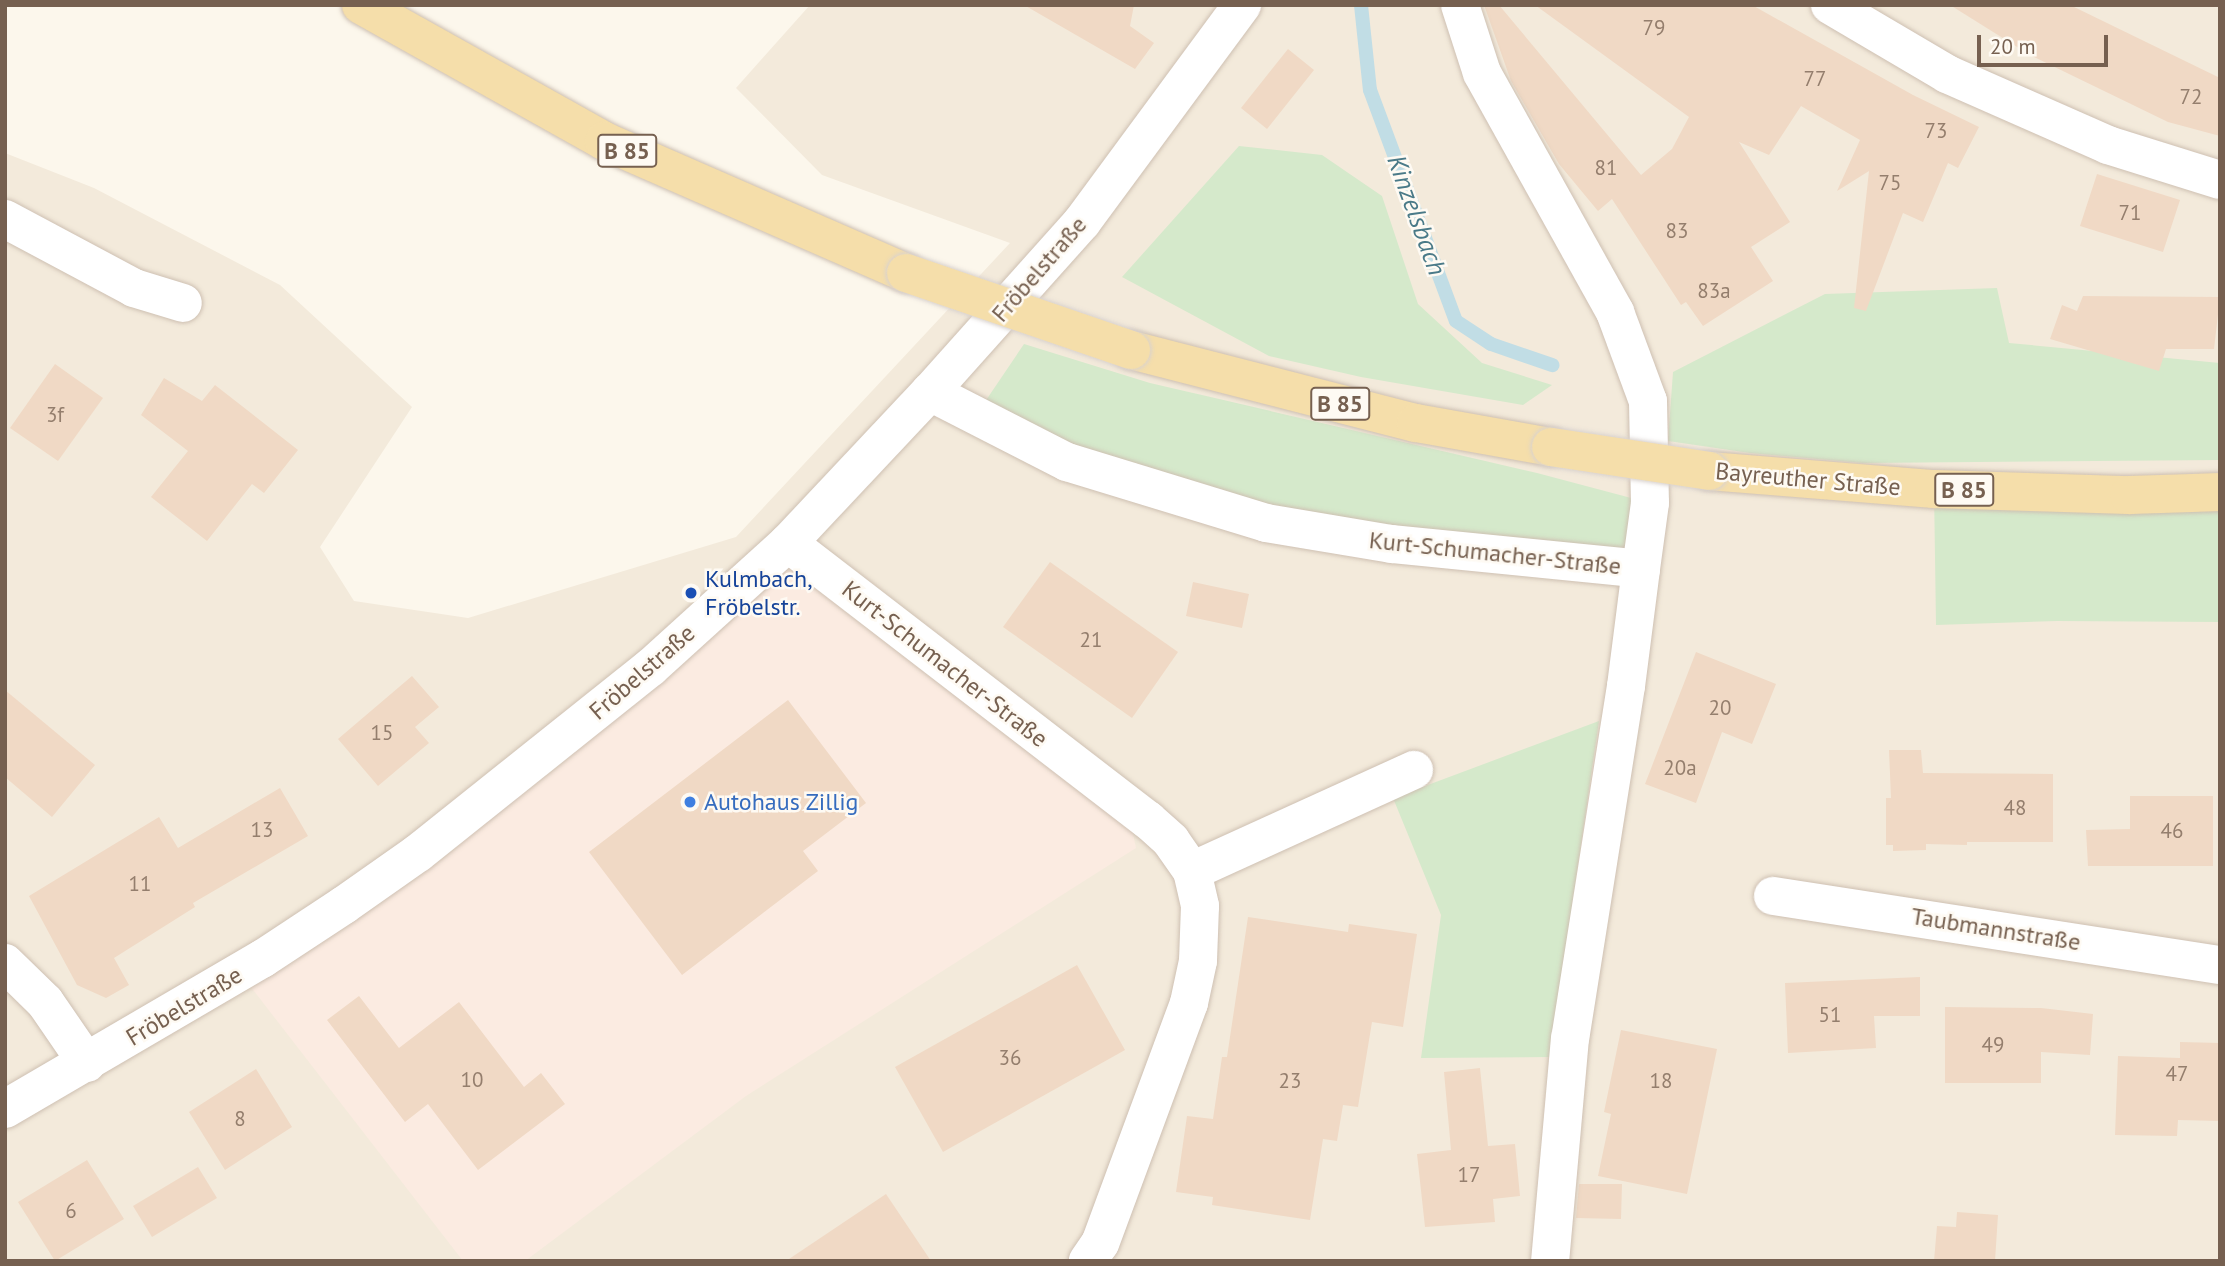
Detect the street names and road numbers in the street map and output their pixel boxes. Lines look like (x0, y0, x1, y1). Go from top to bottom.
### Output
road number: B 85 (597, 132, 657, 170)
street label: Fröbelstraße (985, 210, 1093, 328)
road number: B 85 (1310, 384, 1370, 424)
street label: Bayreuther Straße (1714, 457, 1902, 501)
road number: B 85 (1934, 470, 1994, 510)
street label: Kurt-Schumacher-Straße (1368, 525, 1622, 581)
street label: Kurt-Schumacher-Straße (836, 575, 1054, 753)
street label: Fröbelstraße (583, 618, 701, 726)
street label: Taubmannstraße (1909, 901, 2083, 957)
street label: Fröbelstraße (121, 960, 247, 1052)

